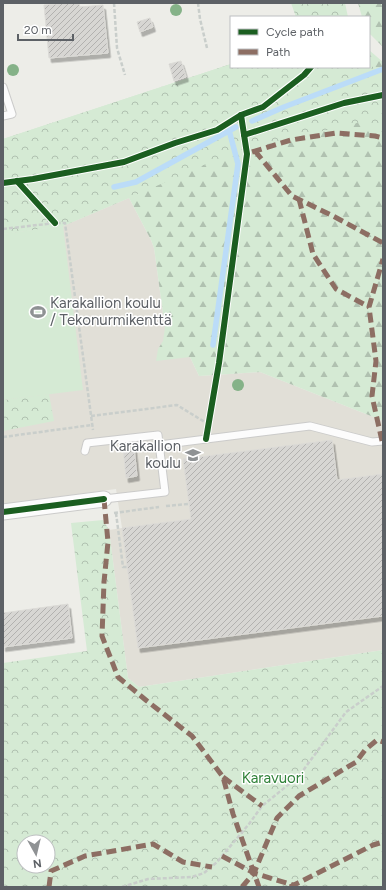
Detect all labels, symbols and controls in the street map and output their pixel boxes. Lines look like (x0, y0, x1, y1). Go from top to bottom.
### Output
scale bar (18, 16, 73, 42)
legend (230, 16, 370, 68)
text: 20 m (24, 23, 52, 37)
text: Cycle path (266, 25, 324, 39)
text: Path (266, 45, 290, 59)
place label: Karakallion koulu / Tekonurmikenttä (50, 294, 172, 329)
sports icon: Karakallion koulu / Tekonurmikenttä (29, 303, 47, 321)
place label: Karakallion koulu (110, 437, 181, 472)
school or university icon: Karakallion koulu (184, 446, 202, 464)
park label: Karavuori (242, 769, 304, 787)
north arrow (16, 834, 56, 874)
text: N (32, 856, 42, 870)

